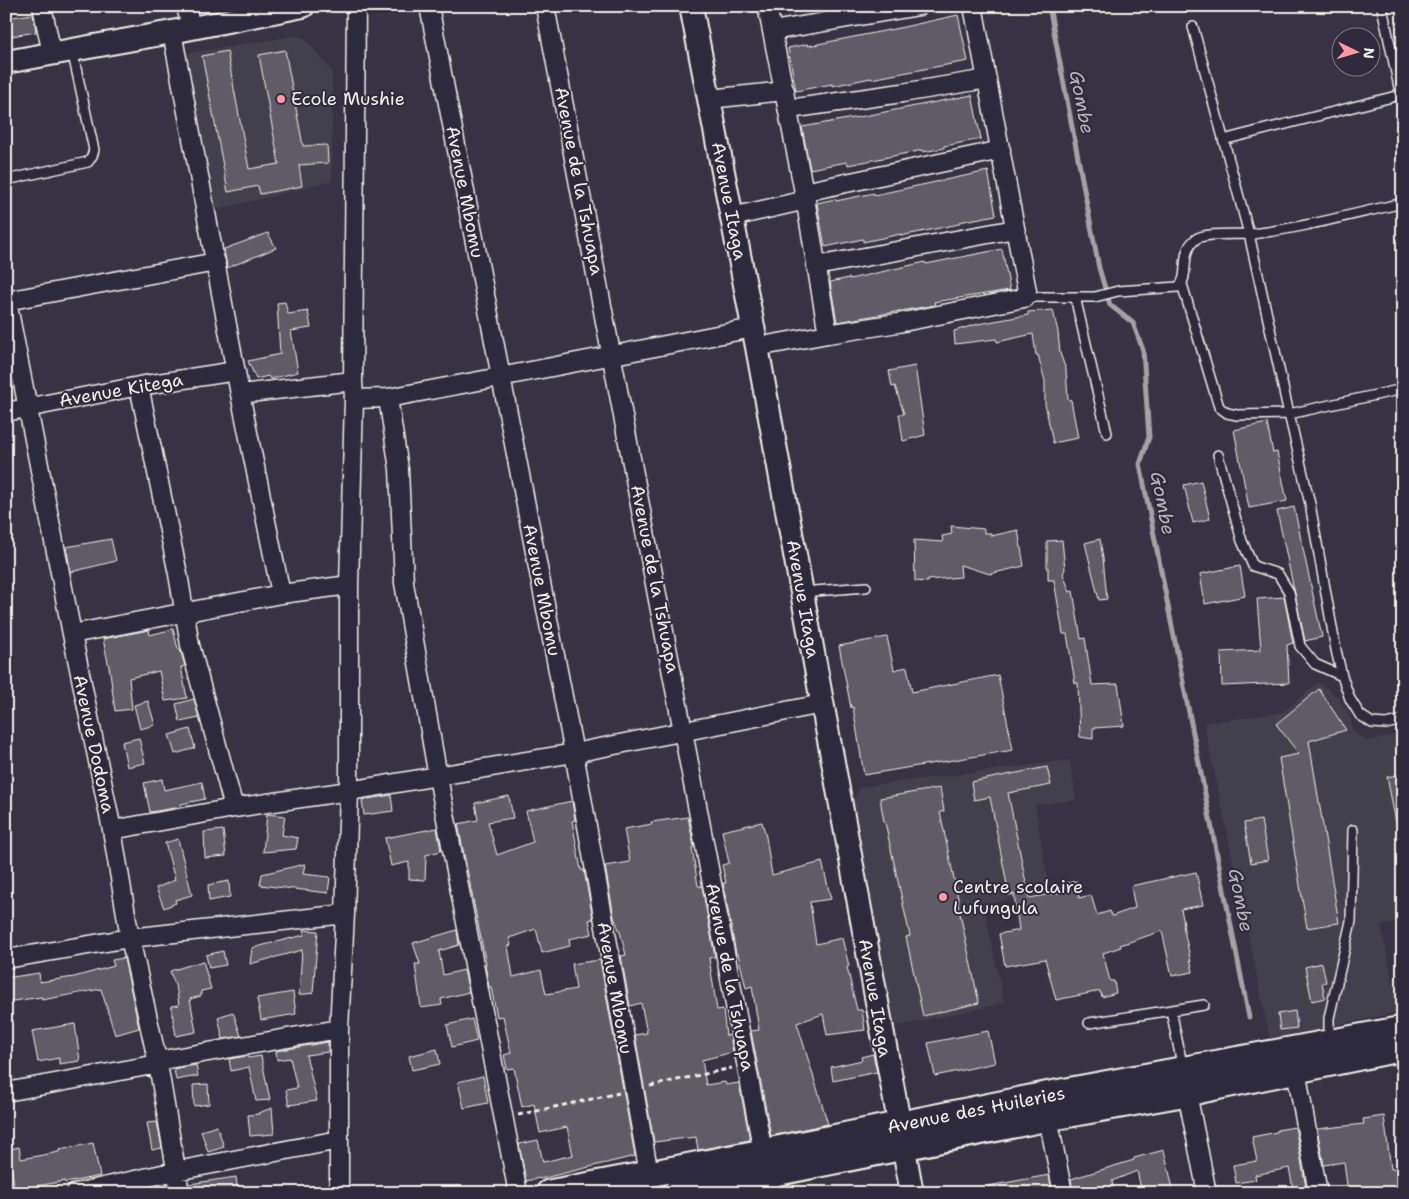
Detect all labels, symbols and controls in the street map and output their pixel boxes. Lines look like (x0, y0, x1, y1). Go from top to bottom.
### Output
north arrow (1332, 28, 1382, 78)
text: N (1360, 47, 1378, 59)
water label: Gombe (1064, 68, 1100, 136)
street label: Avenue de la Tshuapa (549, 85, 609, 277)
place label: Ecole Mushie (291, 87, 405, 111)
marker: Ecole Mushie (275, 93, 287, 105)
street label: Avenue Mbomu (440, 124, 490, 260)
street label: Avenue Itaga (706, 140, 752, 262)
street label: Avenue Kitega (57, 367, 185, 413)
water label: Gombe (1145, 469, 1181, 537)
street label: Avenue de la Tshuapa (625, 483, 685, 675)
street label: Avenue Mbomu (517, 522, 567, 658)
street label: Avenue Itaga (781, 538, 825, 660)
street label: Avenue Dodoma (68, 673, 120, 815)
water label: Gombe (1223, 866, 1259, 934)
place label: Centre scolaire Lufungula (953, 875, 1083, 920)
street label: Avenue de la Tshuapa (700, 881, 760, 1073)
marker: Centre scolaire Lufungula (937, 891, 949, 903)
street label: Avenue Mbomu (592, 920, 638, 1056)
street label: Avenue Itaga (853, 937, 897, 1059)
street label: Avenue des Huileries (885, 1081, 1067, 1139)

